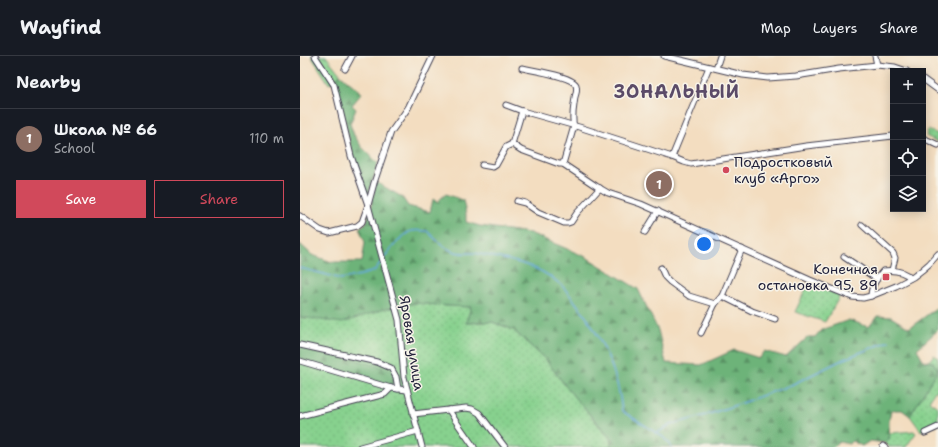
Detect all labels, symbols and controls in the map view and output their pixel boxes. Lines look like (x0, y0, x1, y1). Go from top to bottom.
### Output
text: Wayfind (20, 15, 101, 40)
text: Map (761, 19, 791, 37)
text: Layers (813, 19, 857, 37)
text: Share (879, 19, 918, 37)
map controls (890, 68, 926, 212)
button: + (890, 68, 926, 104)
text: Nearby (16, 71, 81, 93)
district label: ЗОНАЛЬНЫЙ (614, 79, 740, 104)
button: − (890, 104, 926, 140)
text: Школа № 66 (54, 120, 157, 140)
text: 1 (26, 130, 32, 147)
text: 110 m (249, 130, 284, 147)
text: School (54, 140, 95, 157)
button: locate (890, 140, 926, 176)
place label: Подростковый клуб «Арго» (734, 153, 833, 187)
marker: Подростковый клуб «Арго» (721, 165, 731, 175)
pin: 1 (646, 169, 672, 199)
button: layers (890, 176, 926, 212)
button: Save (16, 180, 146, 218)
button: Share (154, 180, 284, 218)
your location (694, 234, 714, 254)
place label: Конечная остановка 95, 89 (758, 260, 878, 294)
marker: Конечная остановка 95, 89 (881, 272, 891, 282)
street label: Яровая улица (396, 294, 428, 392)

